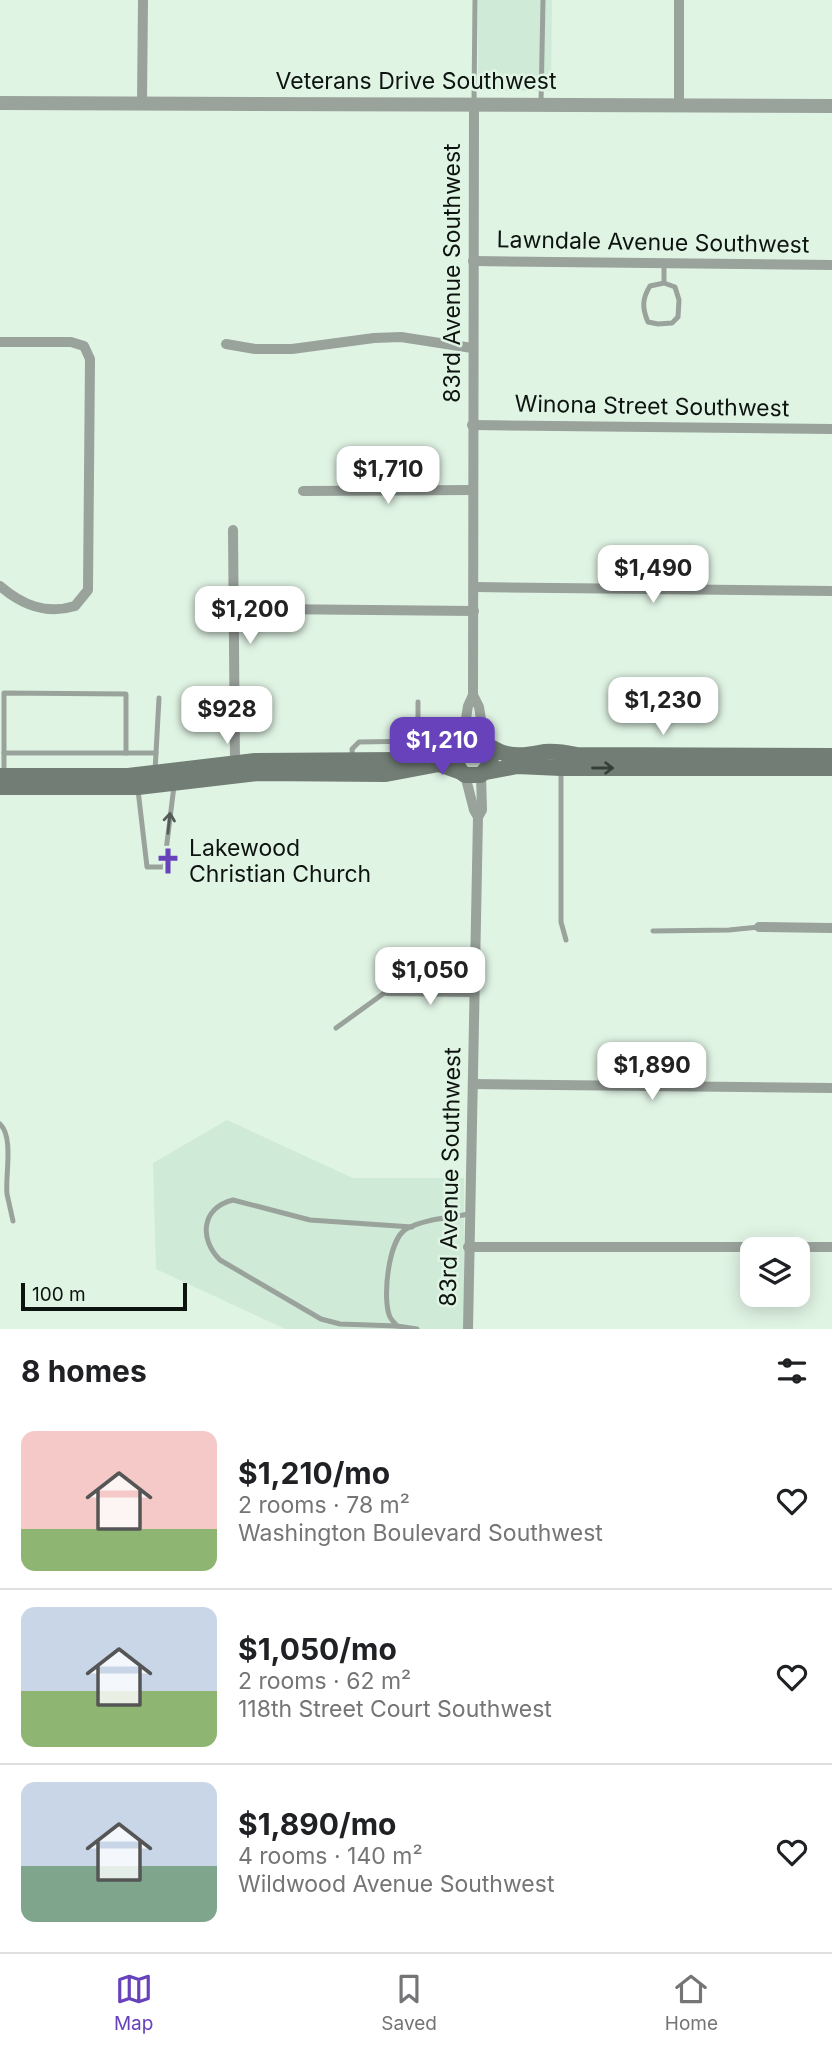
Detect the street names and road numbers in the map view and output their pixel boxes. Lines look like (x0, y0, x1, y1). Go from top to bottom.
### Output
street label: Veterans Drive Southwest (276, 67, 557, 95)
street label: 83rd Avenue Southwest (438, 143, 466, 403)
street label: Lawndale Avenue Southwest (496, 225, 810, 259)
street label: Winona Street Southwest (514, 390, 790, 422)
street label: 83rd Avenue Southwest (434, 1047, 466, 1307)

